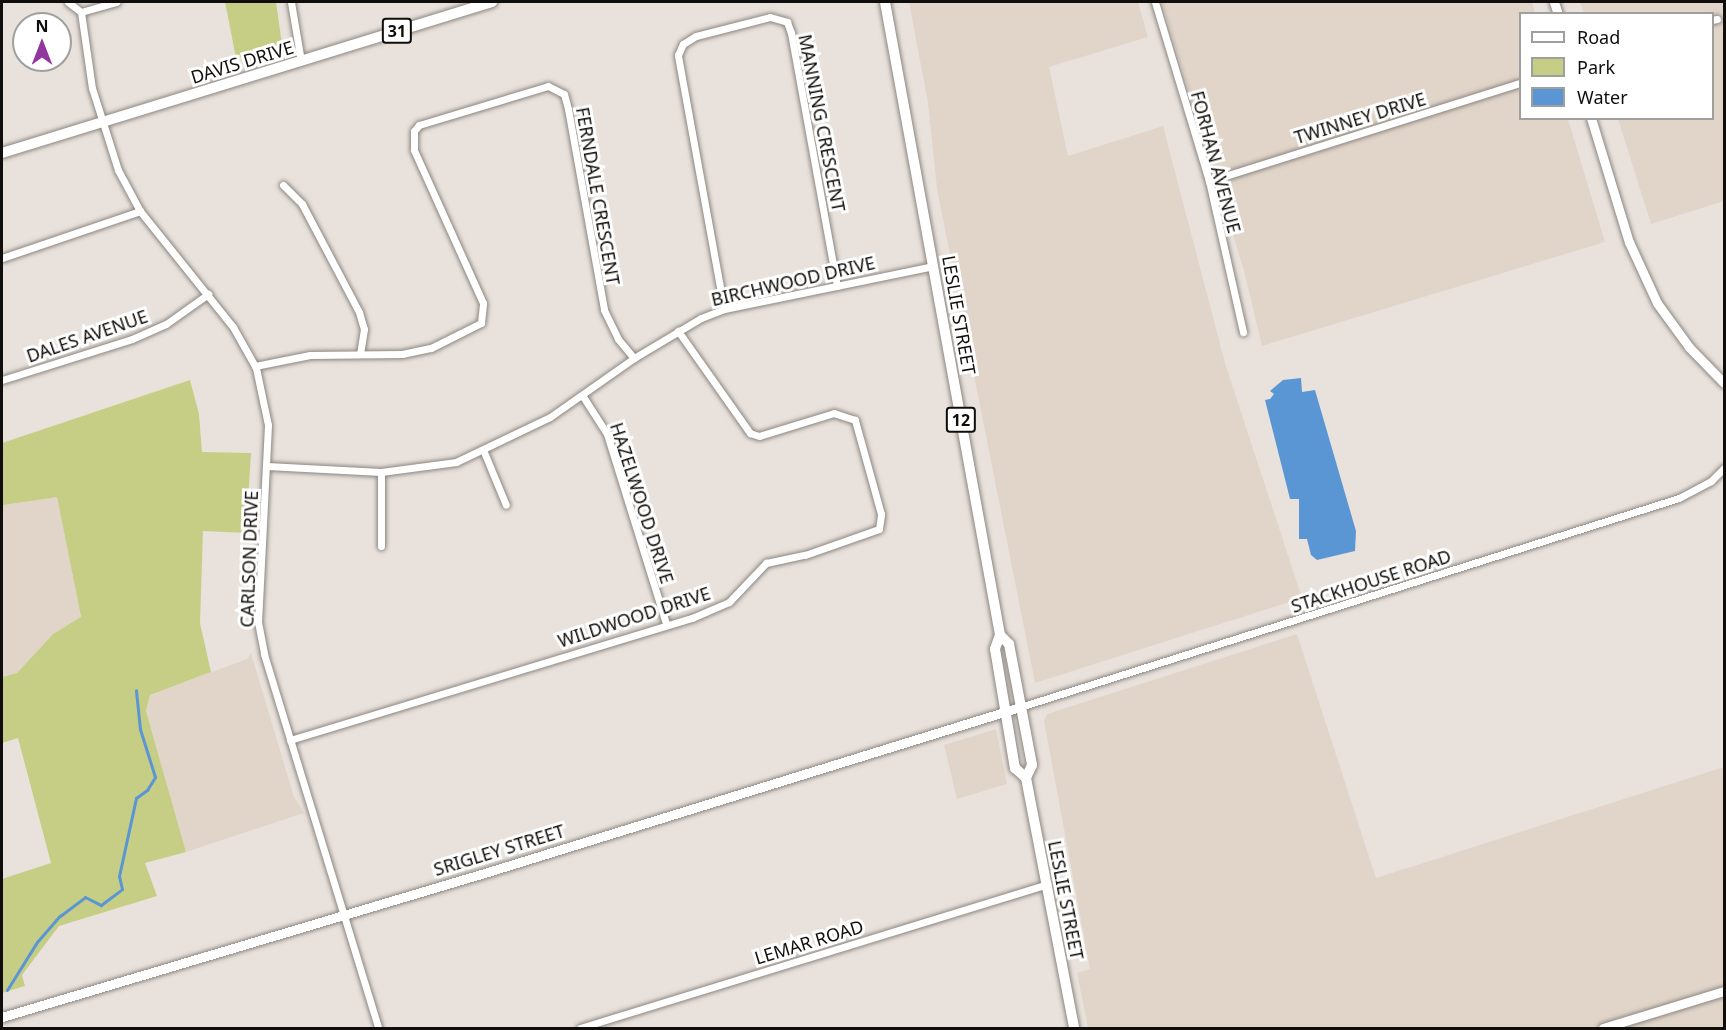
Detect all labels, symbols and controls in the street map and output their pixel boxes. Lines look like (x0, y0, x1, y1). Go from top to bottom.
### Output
north arrow (12, 12, 72, 72)
legend (1519, 12, 1714, 120)
text: N (35, 15, 49, 37)
road number: 31 (380, 18, 414, 44)
text: Road (1577, 25, 1620, 49)
street label: MANNING CRESCENT (794, 32, 850, 214)
street label: DAVIS DRIVE (188, 36, 296, 88)
text: Park (1577, 55, 1615, 79)
text: Water (1577, 85, 1628, 109)
street label: TWINNEY DRIVE (1292, 88, 1428, 148)
street label: FORHAN AVENUE (1187, 89, 1245, 235)
street label: FERNDALE CRESCENT (572, 105, 624, 287)
street label: BIRCHWOOD DRIVE (709, 252, 877, 310)
street label: LESLIE STREET (938, 254, 980, 376)
street label: DALES AVENUE (24, 305, 150, 367)
road number: 12 (944, 407, 978, 433)
street label: HAZELWOOD DRIVE (606, 420, 678, 586)
street label: CARLSON DRIVE (236, 490, 262, 628)
street label: STACKHOUSE ROAD (1288, 545, 1454, 617)
street label: WILDWOOD DRIVE (555, 582, 713, 652)
street label: SRIGLEY STREET (431, 820, 567, 880)
street label: LESLIE STREET (1044, 839, 1088, 961)
street label: LEMAR ROAD (752, 915, 866, 969)

